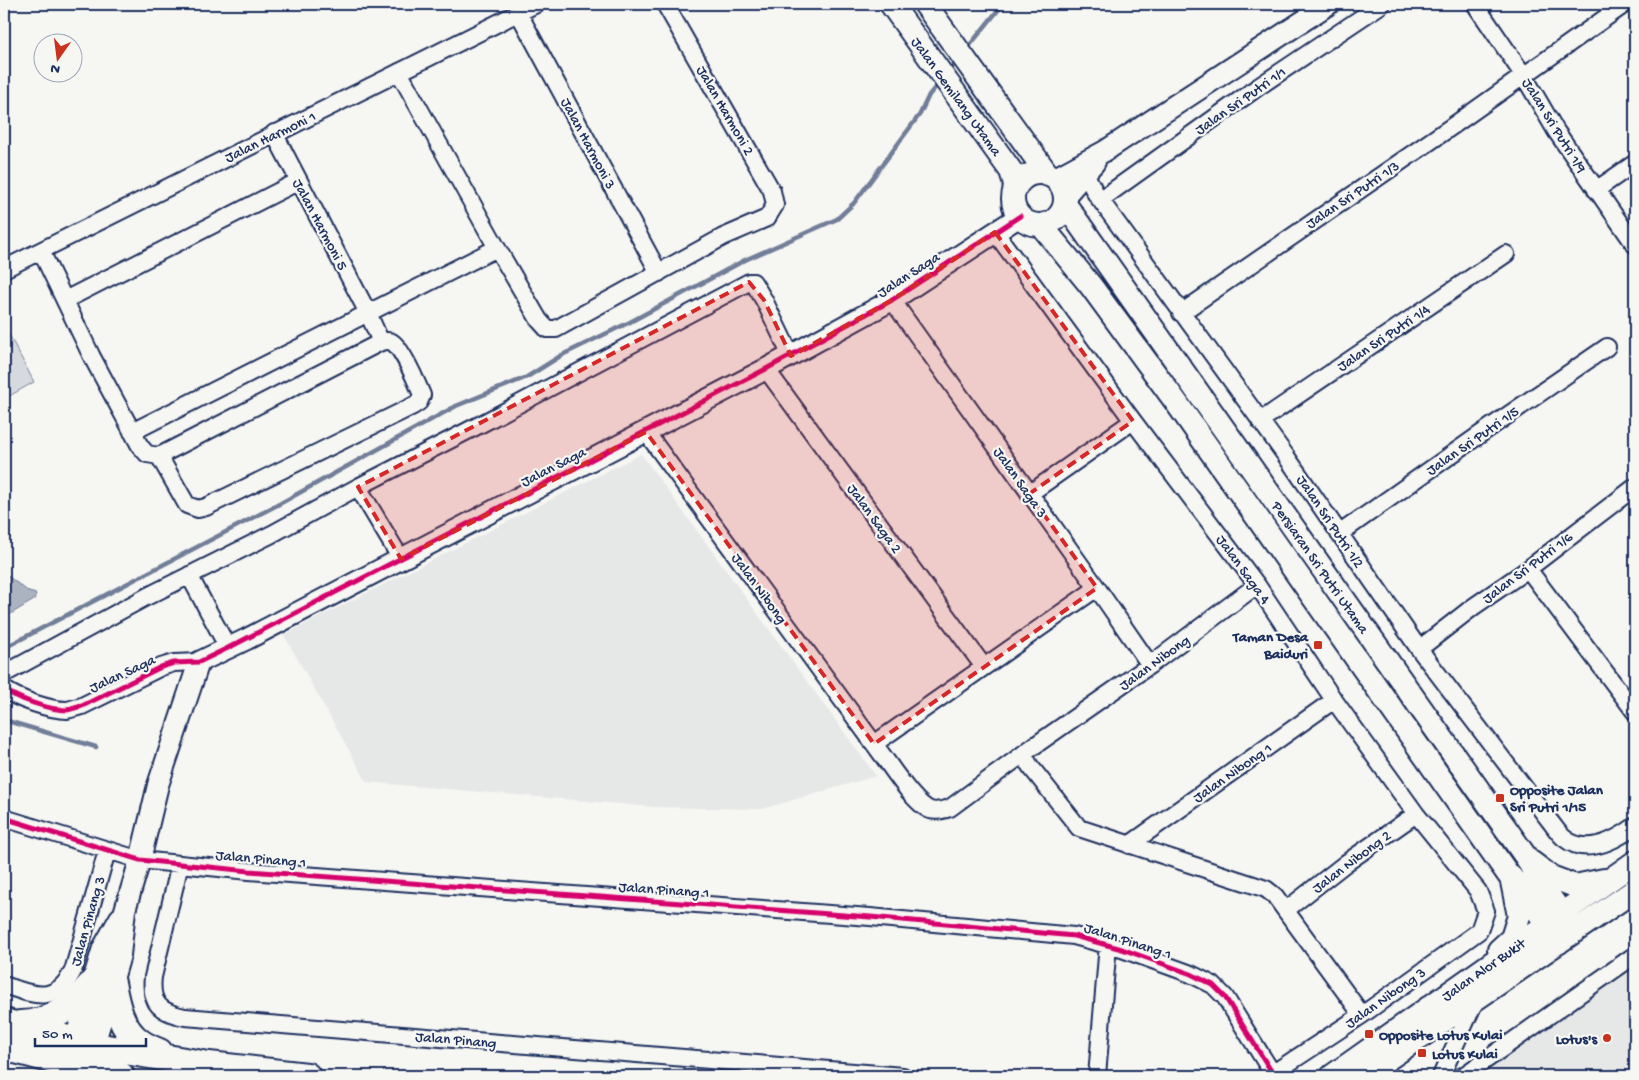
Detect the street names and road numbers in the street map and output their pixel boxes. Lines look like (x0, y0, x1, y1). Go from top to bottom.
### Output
street label: Jalan Gemilang Utama (906, 34, 1005, 161)
street label: Jalan Harmoni 2 (691, 63, 757, 159)
street label: Jalan Sri Putri 1/1 (1192, 64, 1290, 140)
street label: Jalan Sri Putri 1/9 (1517, 75, 1590, 177)
street label: Jalan Harmoni 3 (556, 95, 619, 193)
street label: Jalan Harmoni 1 (222, 108, 319, 168)
street label: Jalan Sri Putri 1/3 (1303, 158, 1403, 233)
street label: Jalan Harmoni 5 (288, 176, 351, 274)
street label: Jalan Saga (875, 249, 944, 302)
street label: Jalan Sri Putri 1/4 (1334, 301, 1434, 376)
street label: Jalan Sri Putri 1/5 (1423, 403, 1523, 480)
street label: Jalan Saga (518, 443, 590, 492)
street label: Jalan Saga 3 (988, 444, 1050, 522)
street label: Jalan Sri Putri 1/2 (1292, 472, 1367, 572)
street label: Jalan Saga 2 (842, 481, 905, 557)
street label: Persiaran Sri Putri Utama (1266, 498, 1372, 638)
street label: Jalan Sri Putri 1/6 (1479, 529, 1577, 608)
street label: Jalan Saga 4 (1211, 532, 1274, 608)
street label: Jalan Nibong (727, 550, 790, 628)
street label: Jalan Nibong (1116, 632, 1194, 695)
street label: Jalan Saga (87, 651, 159, 698)
street label: Jalan Nibong 1 (1190, 740, 1276, 808)
street label: Jalan Nibong 2 (1309, 827, 1395, 898)
street label: Jalan Pinang 1 (215, 847, 307, 873)
street label: Jalan Pinang 3 (68, 874, 110, 969)
street label: Jalan Pinang 1 (618, 879, 710, 903)
street label: Jalan Pinang 1 (1081, 919, 1173, 964)
street label: Jalan Alor Bukit (1439, 934, 1531, 1006)
street label: Jalan Nibong 3 (1342, 964, 1430, 1033)
street label: Jalan Pinang (415, 1028, 497, 1053)

